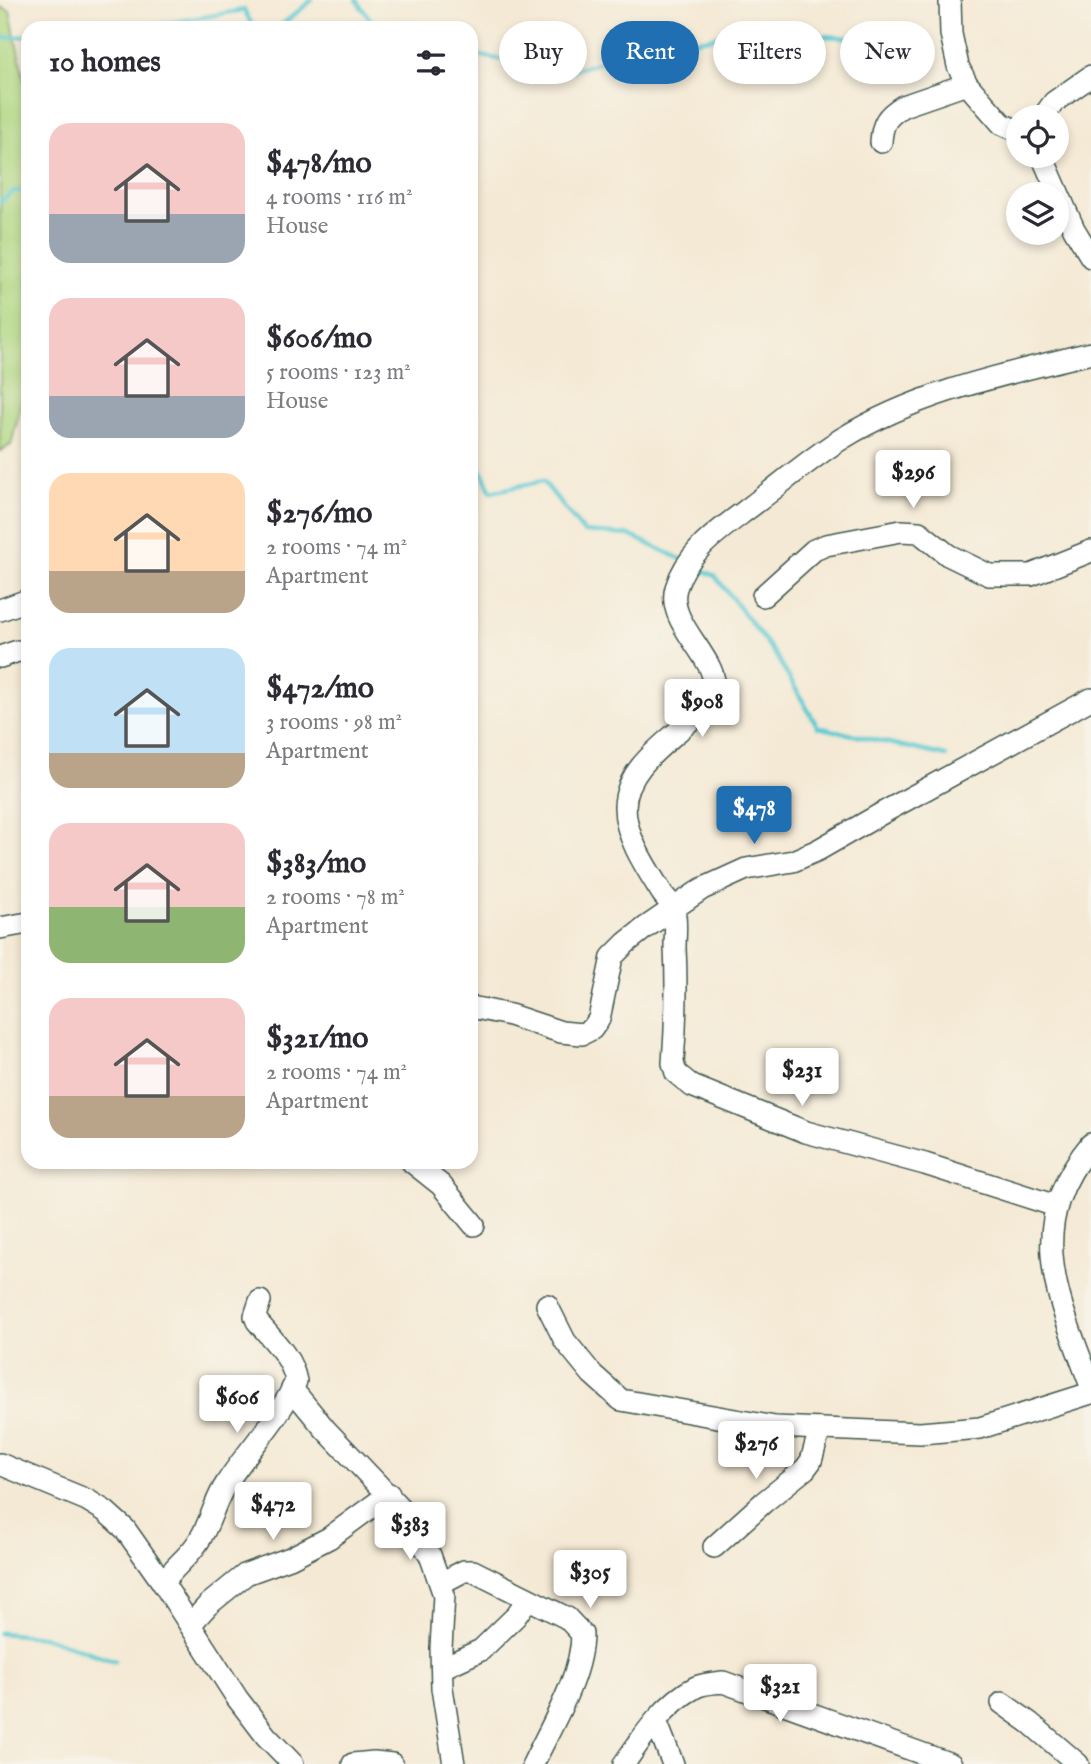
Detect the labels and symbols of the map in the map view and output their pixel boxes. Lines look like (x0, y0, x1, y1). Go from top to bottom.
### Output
pin: $296 (872, 450, 954, 510)
pin: $908 (661, 680, 743, 739)
pin: $478 (713, 786, 795, 846)
pin: $231 (761, 1048, 843, 1108)
pin: $606 (196, 1376, 278, 1435)
pin: $276 (715, 1422, 797, 1481)
pin: $472 (232, 1482, 314, 1542)
pin: $383 (369, 1502, 451, 1562)
pin: $305 (549, 1550, 631, 1610)
pin: $321 (739, 1664, 821, 1724)

